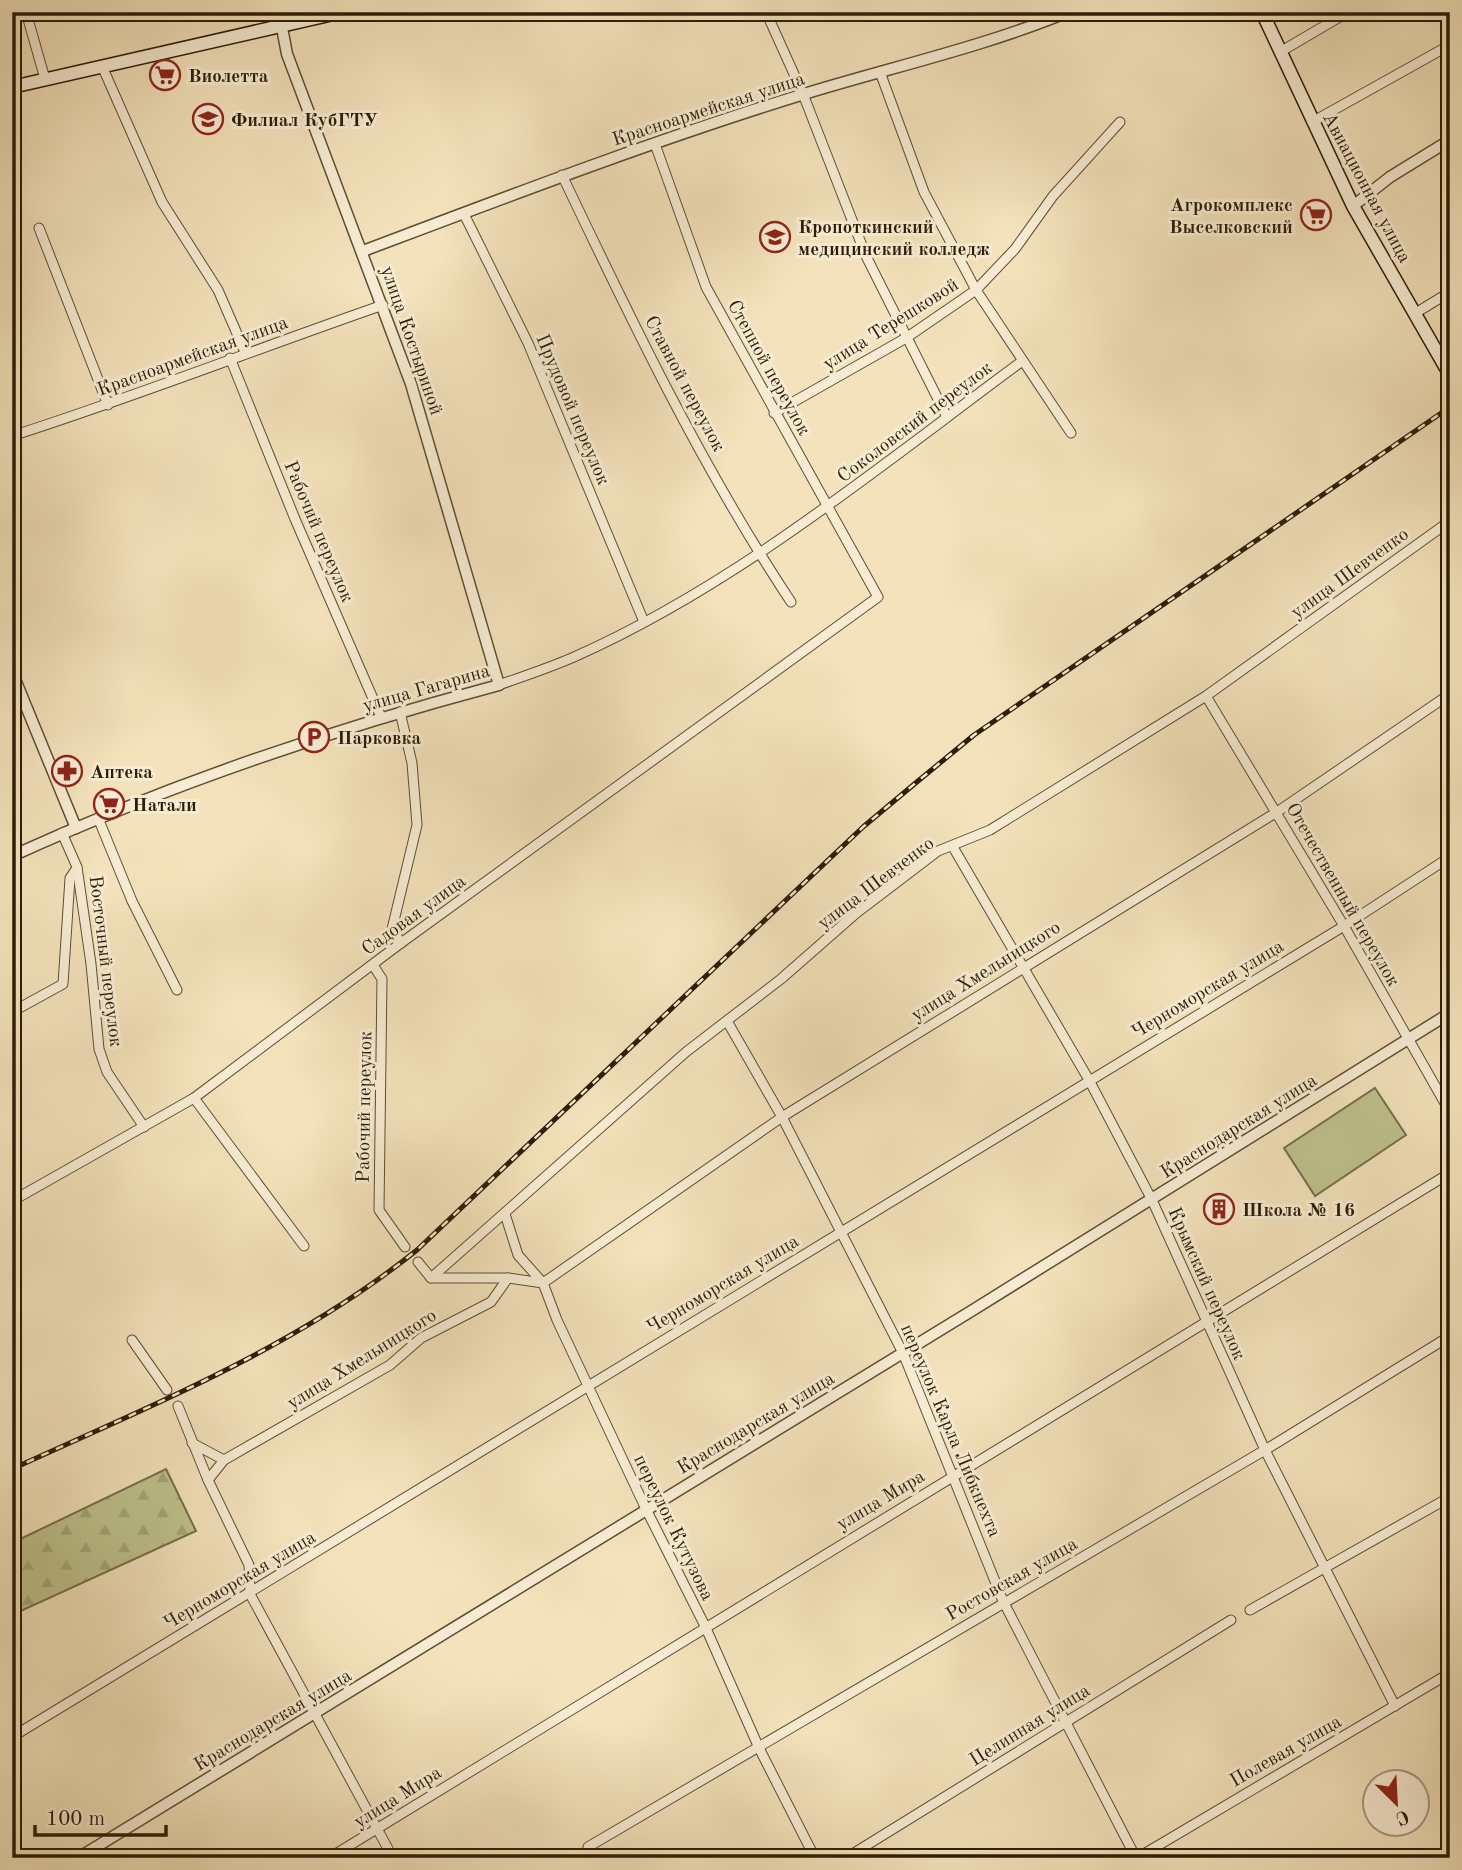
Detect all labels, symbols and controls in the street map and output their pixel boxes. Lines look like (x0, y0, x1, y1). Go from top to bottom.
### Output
supermarket icon: Виолетта (148, 58, 182, 92)
place label: Виолетта (188, 68, 269, 87)
street label: Красноармейская улица (610, 70, 808, 151)
school or university icon: Филиал КубГТУ (191, 102, 225, 136)
street label: Авиационная улица (1318, 110, 1414, 267)
place label: Филиал КубГТУ (231, 112, 378, 131)
place label: Агрокомплекс Выселковский (1169, 197, 1293, 238)
supermarket icon: Агрокомплекс Выселковский (1299, 198, 1333, 232)
place label: Кропоткинский медицинский колледж (798, 219, 990, 260)
school or university icon: Кропоткинский медицинский колледж (758, 220, 792, 254)
street label: улица Костыриной (376, 264, 445, 418)
street label: улица Терешковой (820, 276, 962, 374)
street label: Степной переулок (723, 297, 813, 439)
street label: Ставной переулок (640, 313, 728, 456)
street label: Красноармейская улица (95, 314, 291, 401)
street label: Прудовой переулок (531, 332, 612, 489)
street label: Соколовский переулок (835, 359, 997, 487)
street label: Рабочий переулок (279, 458, 356, 606)
street label: улица Шевченко (1288, 525, 1413, 623)
street label: улица Гагарина (361, 662, 493, 717)
parking icon: Парковка (297, 720, 331, 754)
place label: Парковка (337, 730, 421, 749)
pharmacy icon: Аптека (50, 754, 84, 788)
place label: Аптека (90, 764, 153, 783)
supermarket icon: Натали (92, 787, 126, 821)
place label: Натали (132, 797, 197, 816)
street label: Отечественный переулок (1281, 800, 1402, 991)
street label: улица Шевченко (815, 834, 938, 934)
street label: Садовая улица (359, 872, 470, 960)
street label: Восточный переулок (85, 875, 125, 1049)
street label: улица Хмельницкого (908, 918, 1064, 1026)
street label: Черноморская улица (1129, 937, 1288, 1043)
street label: Рабочий переулок (355, 1031, 376, 1183)
street label: Краснодарская улица (1158, 1071, 1321, 1183)
building icon: Школа № 16 (1202, 1192, 1236, 1226)
place label: Школа № 16 (1242, 1202, 1355, 1221)
street label: Крымский переулок (1163, 1205, 1248, 1364)
street label: Черноморская улица (644, 1232, 803, 1338)
street label: улица Хмельницкого (284, 1306, 440, 1414)
street label: переулок Карла Либкнехта (896, 1322, 1003, 1541)
street label: Краснодарская улица (674, 1369, 839, 1479)
street label: переулок Кутузова (629, 1452, 717, 1605)
street label: улица Мира (834, 1467, 929, 1535)
street label: Черноморская улица (161, 1528, 320, 1634)
street label: Ростовская улица (943, 1535, 1082, 1625)
street label: Краснодарская улица (191, 1666, 356, 1776)
street label: Целинная улица (967, 1681, 1094, 1771)
street label: Полевая улица (1227, 1712, 1346, 1792)
street label: улица Мира (351, 1763, 446, 1832)
north arrow (1360, 1769, 1430, 1839)
scale bar (35, 1793, 166, 1837)
text: С (1392, 1805, 1411, 1827)
text: 100 m (46, 1809, 105, 1830)

